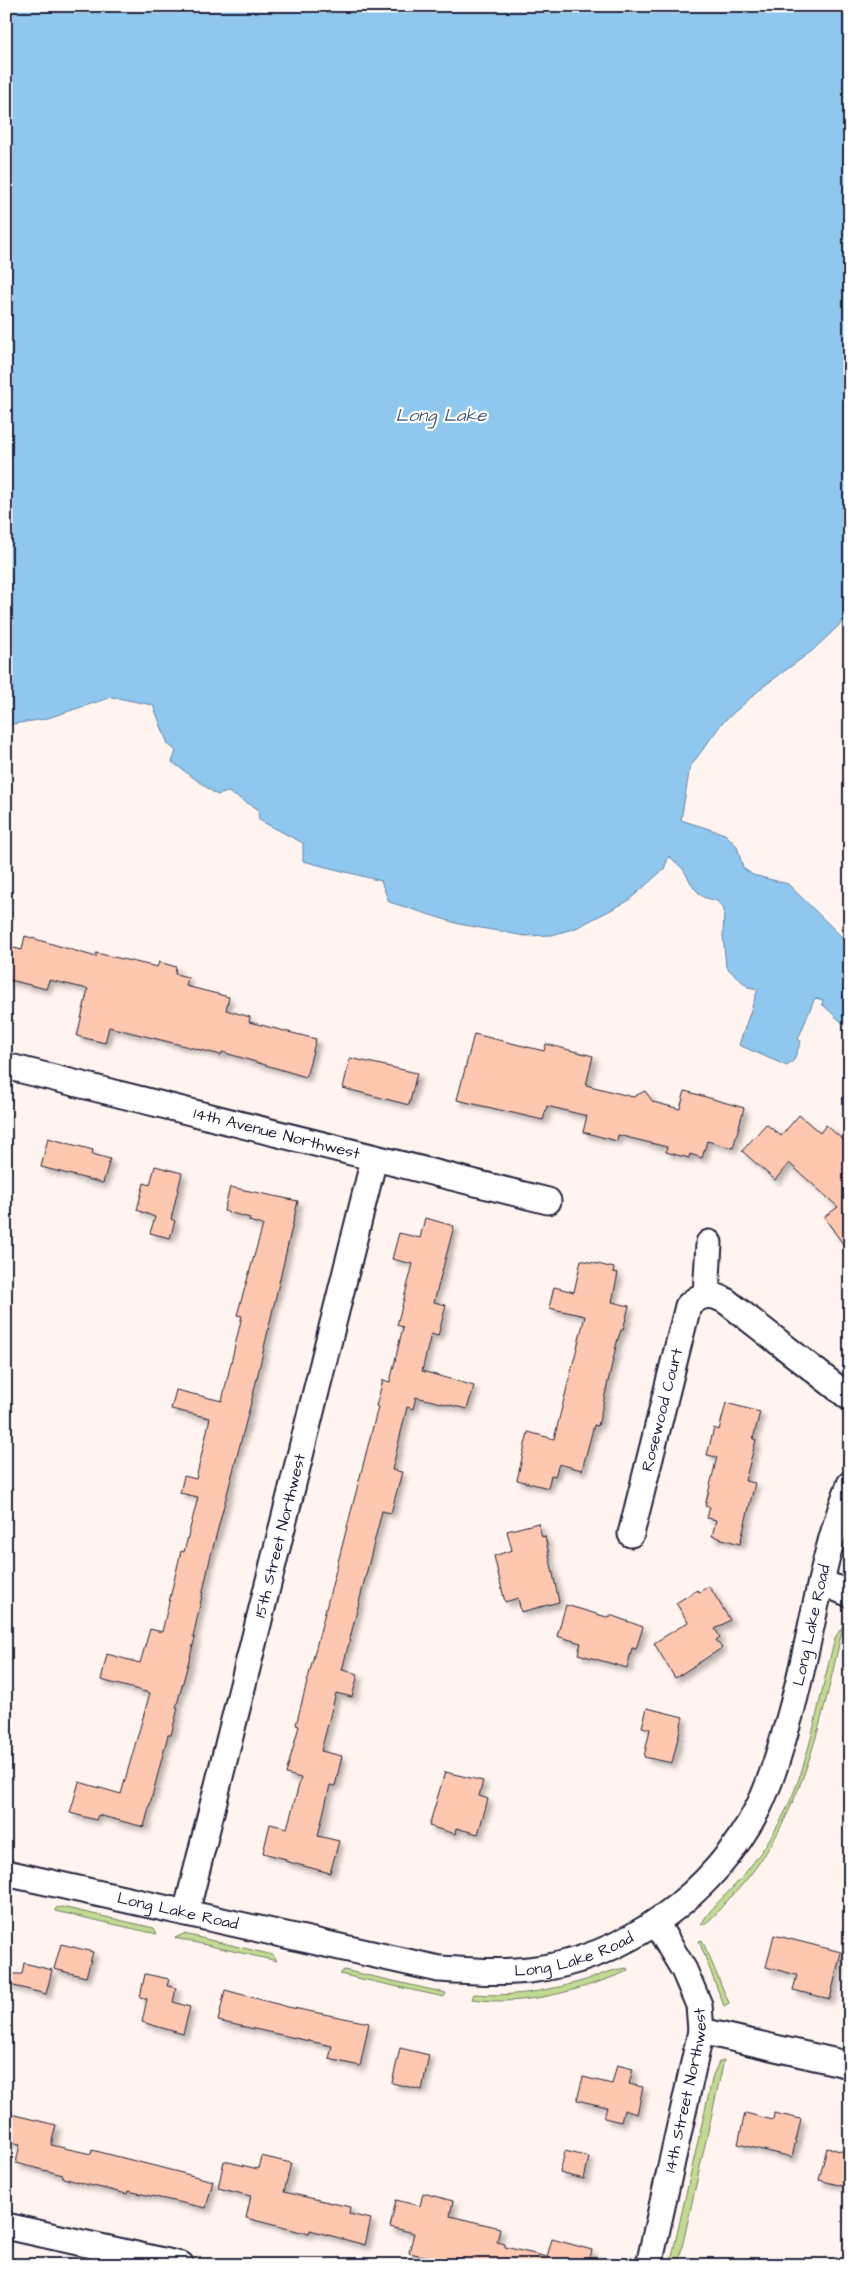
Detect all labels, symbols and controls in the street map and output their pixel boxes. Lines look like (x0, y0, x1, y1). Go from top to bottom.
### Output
water label: Long Lake (396, 403, 488, 429)
street label: 14th Avenue Northwest (191, 1102, 363, 1165)
street label: Rosewood Court (636, 1345, 688, 1474)
street label: 15th Street Northwest (249, 1451, 311, 1620)
street label: Long Lake Road (787, 1562, 836, 1688)
street label: Long Lake Road (115, 1887, 241, 1935)
street label: Long Lake Road (514, 1927, 637, 1982)
street label: 14th Street Northwest (659, 2006, 712, 2175)

